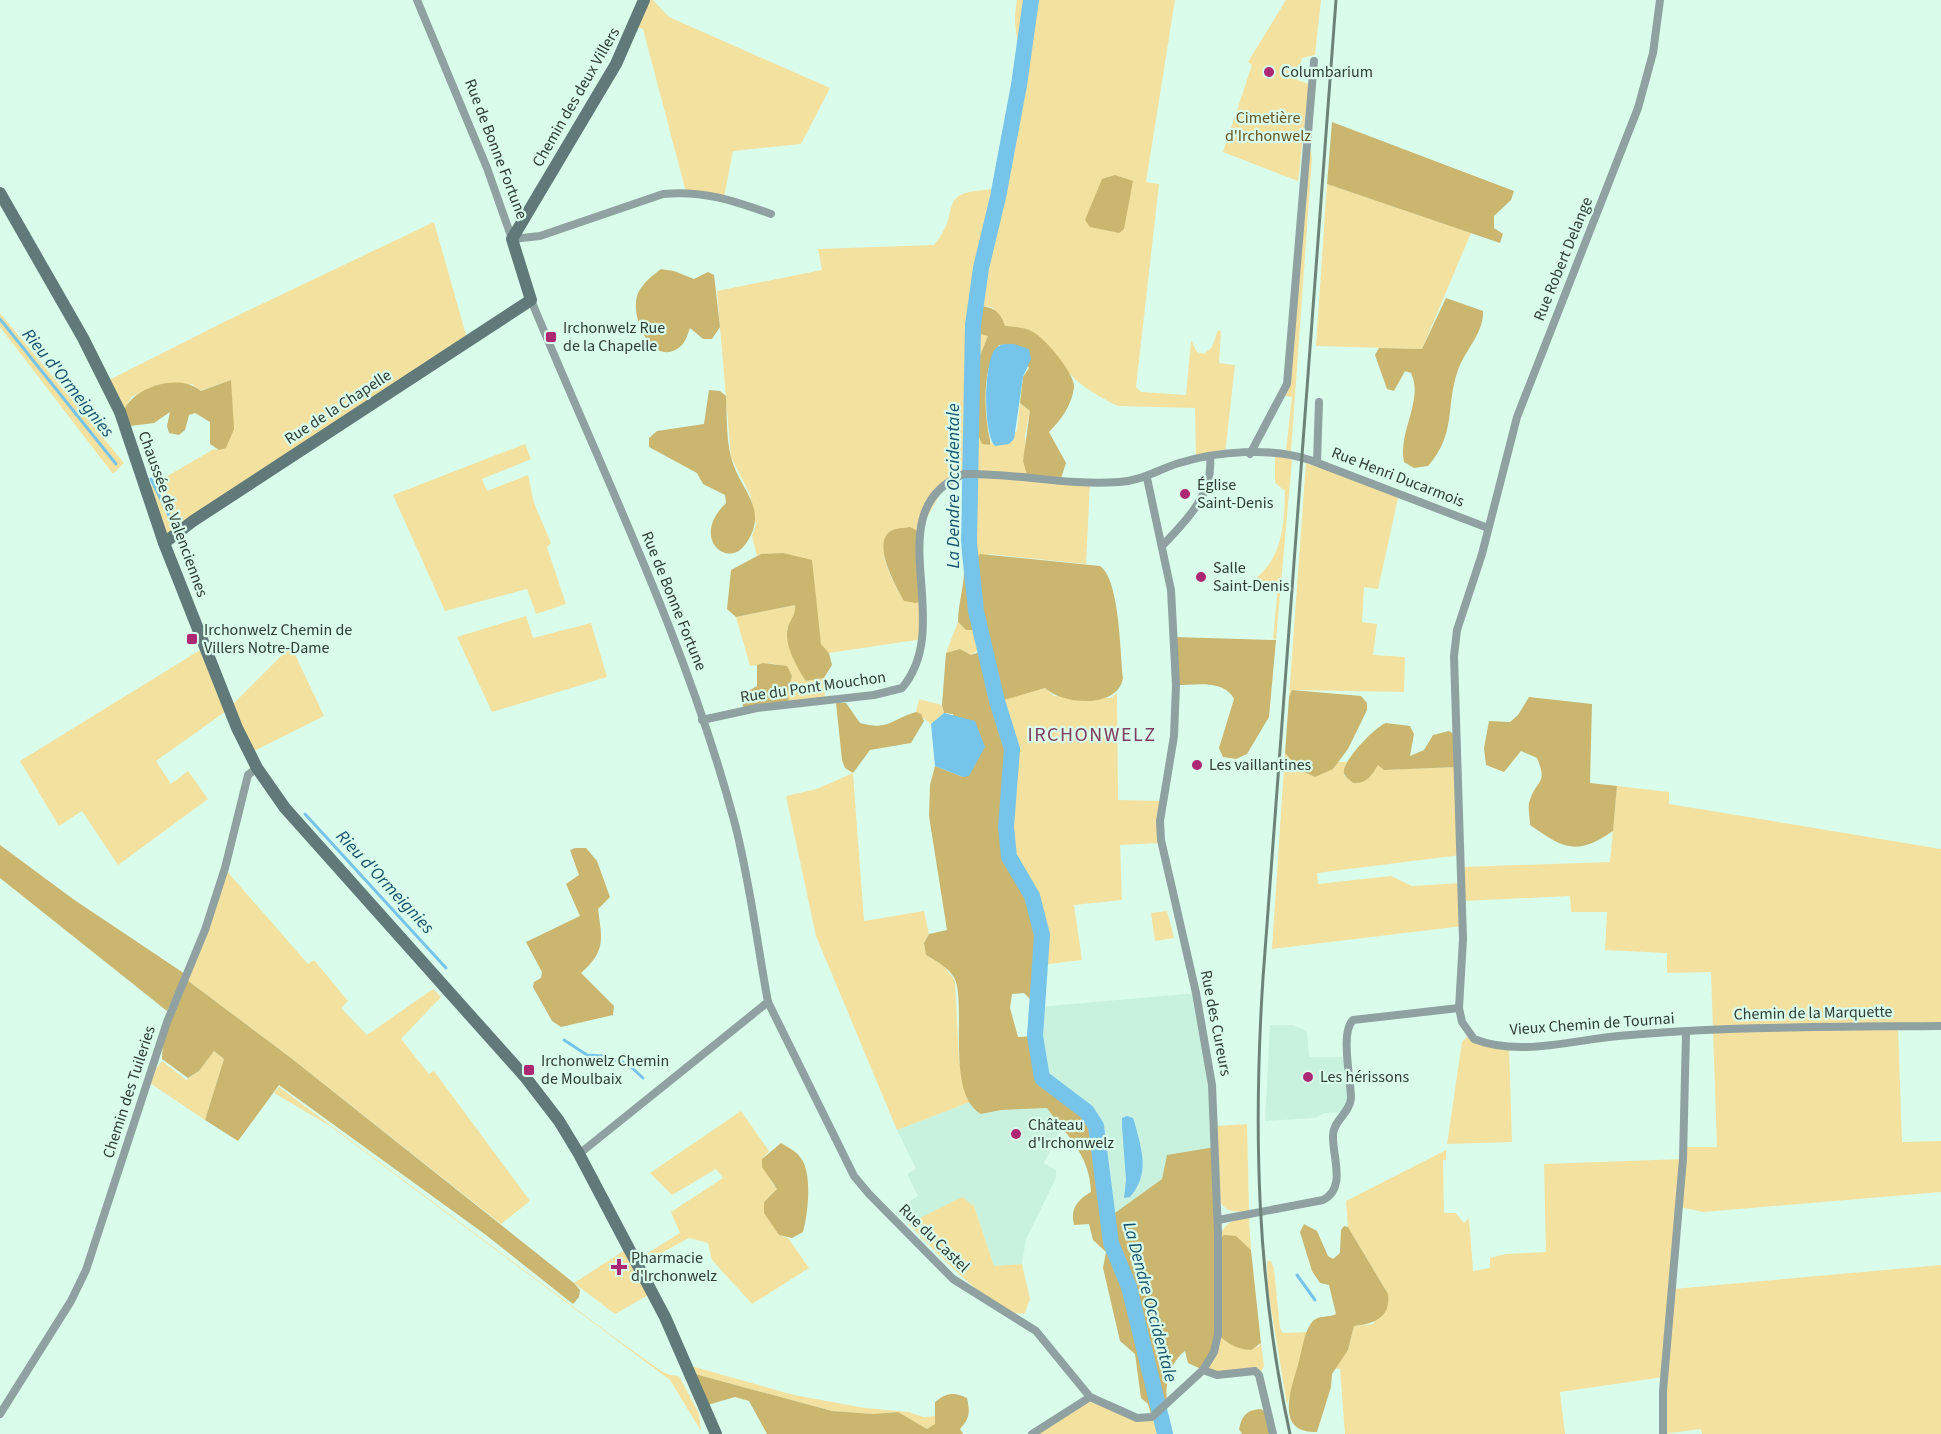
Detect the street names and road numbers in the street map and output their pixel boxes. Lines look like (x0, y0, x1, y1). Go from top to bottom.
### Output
street label: Chemin des deux Villers (527, 23, 625, 171)
street label: Rue de Bonne Fortune (459, 76, 533, 222)
street label: Rue Robert Delange (1528, 194, 1598, 324)
street label: Rue de la Chapelle (280, 364, 396, 450)
street label: Chaussée de Valenciennes (133, 428, 213, 600)
street label: Rue Henri Ducarmois (1328, 442, 1468, 513)
street label: Rue de Bonne Fortune (636, 528, 712, 674)
street label: Rue du Pont Mouchon (739, 666, 887, 708)
street label: Rue des Cureurs (1195, 968, 1237, 1078)
street label: Chemin de la Marquette (1733, 1001, 1893, 1025)
street label: Vieux Chemin de Tournai (1509, 1007, 1675, 1041)
street label: Chemin des Tuileries (97, 1023, 161, 1161)
street label: Rue du Castel (894, 1199, 974, 1277)

